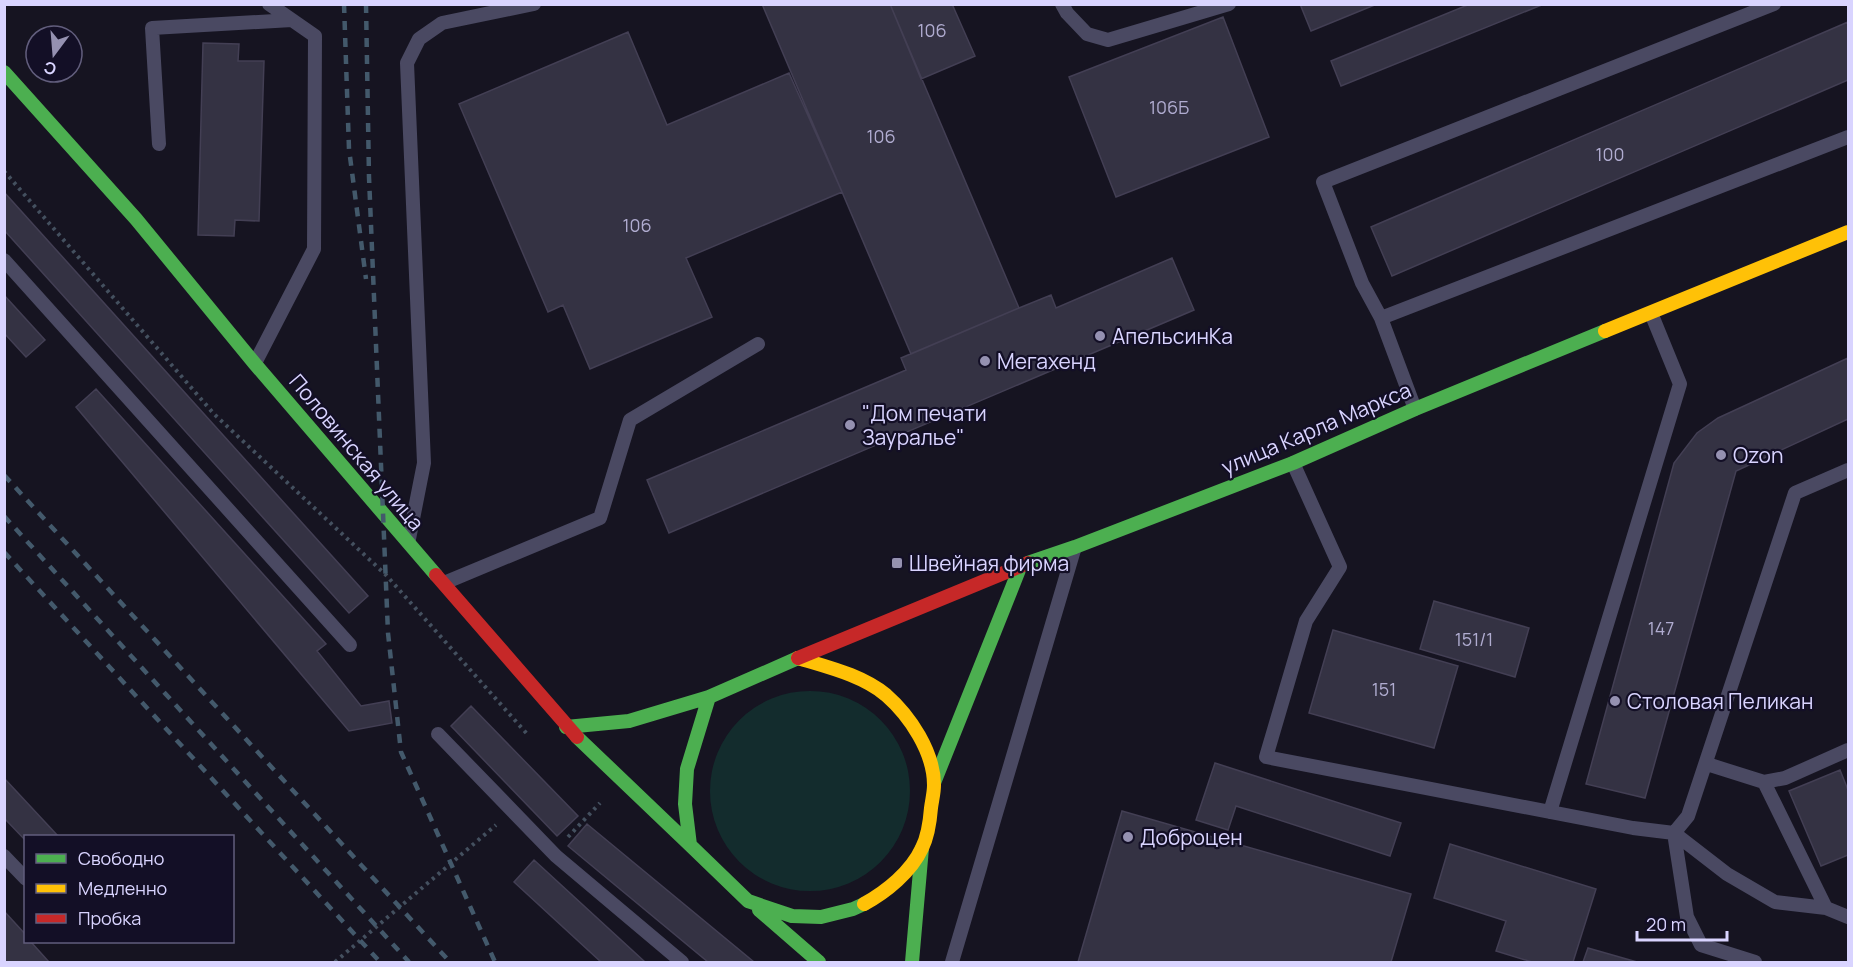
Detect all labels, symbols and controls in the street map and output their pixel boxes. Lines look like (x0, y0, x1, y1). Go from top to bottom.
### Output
house number: 106 (917, 18, 947, 42)
north arrow (24, 24, 84, 84)
text: С (41, 56, 59, 81)
house number: 106Б (1149, 95, 1189, 119)
house number: 106 (866, 124, 896, 148)
house number: 100 (1596, 142, 1624, 166)
house number: 106 (622, 213, 652, 237)
place label: АпельсинКа (1112, 322, 1233, 350)
marker: АпельсинКа (1093, 329, 1107, 343)
place label: Мегахенд (997, 347, 1096, 375)
marker: Мегахенд (978, 354, 992, 368)
street label: Половинская улица (283, 368, 431, 536)
street label: улица Карла Маркса (1217, 375, 1415, 481)
place label: "Дом печати Зауралье" (862, 399, 987, 451)
marker: "Дом печати Зауралье" (843, 418, 857, 432)
place label: Ozon (1733, 441, 1783, 469)
marker: Ozon (1714, 448, 1728, 462)
place label: Швейная фирма (909, 549, 1069, 577)
marker: Швейная фирма (890, 556, 904, 570)
house number: 147 (1648, 616, 1674, 640)
house number: 151/1 (1455, 627, 1493, 651)
house number: 151 (1372, 677, 1396, 701)
place label: Столовая Пеликан (1627, 687, 1813, 715)
marker: Столовая Пеликан (1608, 694, 1622, 708)
place label: Доброцен (1140, 823, 1243, 851)
marker: Доброцен (1121, 830, 1135, 844)
legend (24, 835, 234, 943)
text: Свободно (78, 846, 164, 870)
text: Медленно (78, 876, 167, 900)
scale bar (1637, 904, 1727, 942)
text: Пробка (78, 906, 141, 930)
text: 20 m (1646, 912, 1686, 936)

